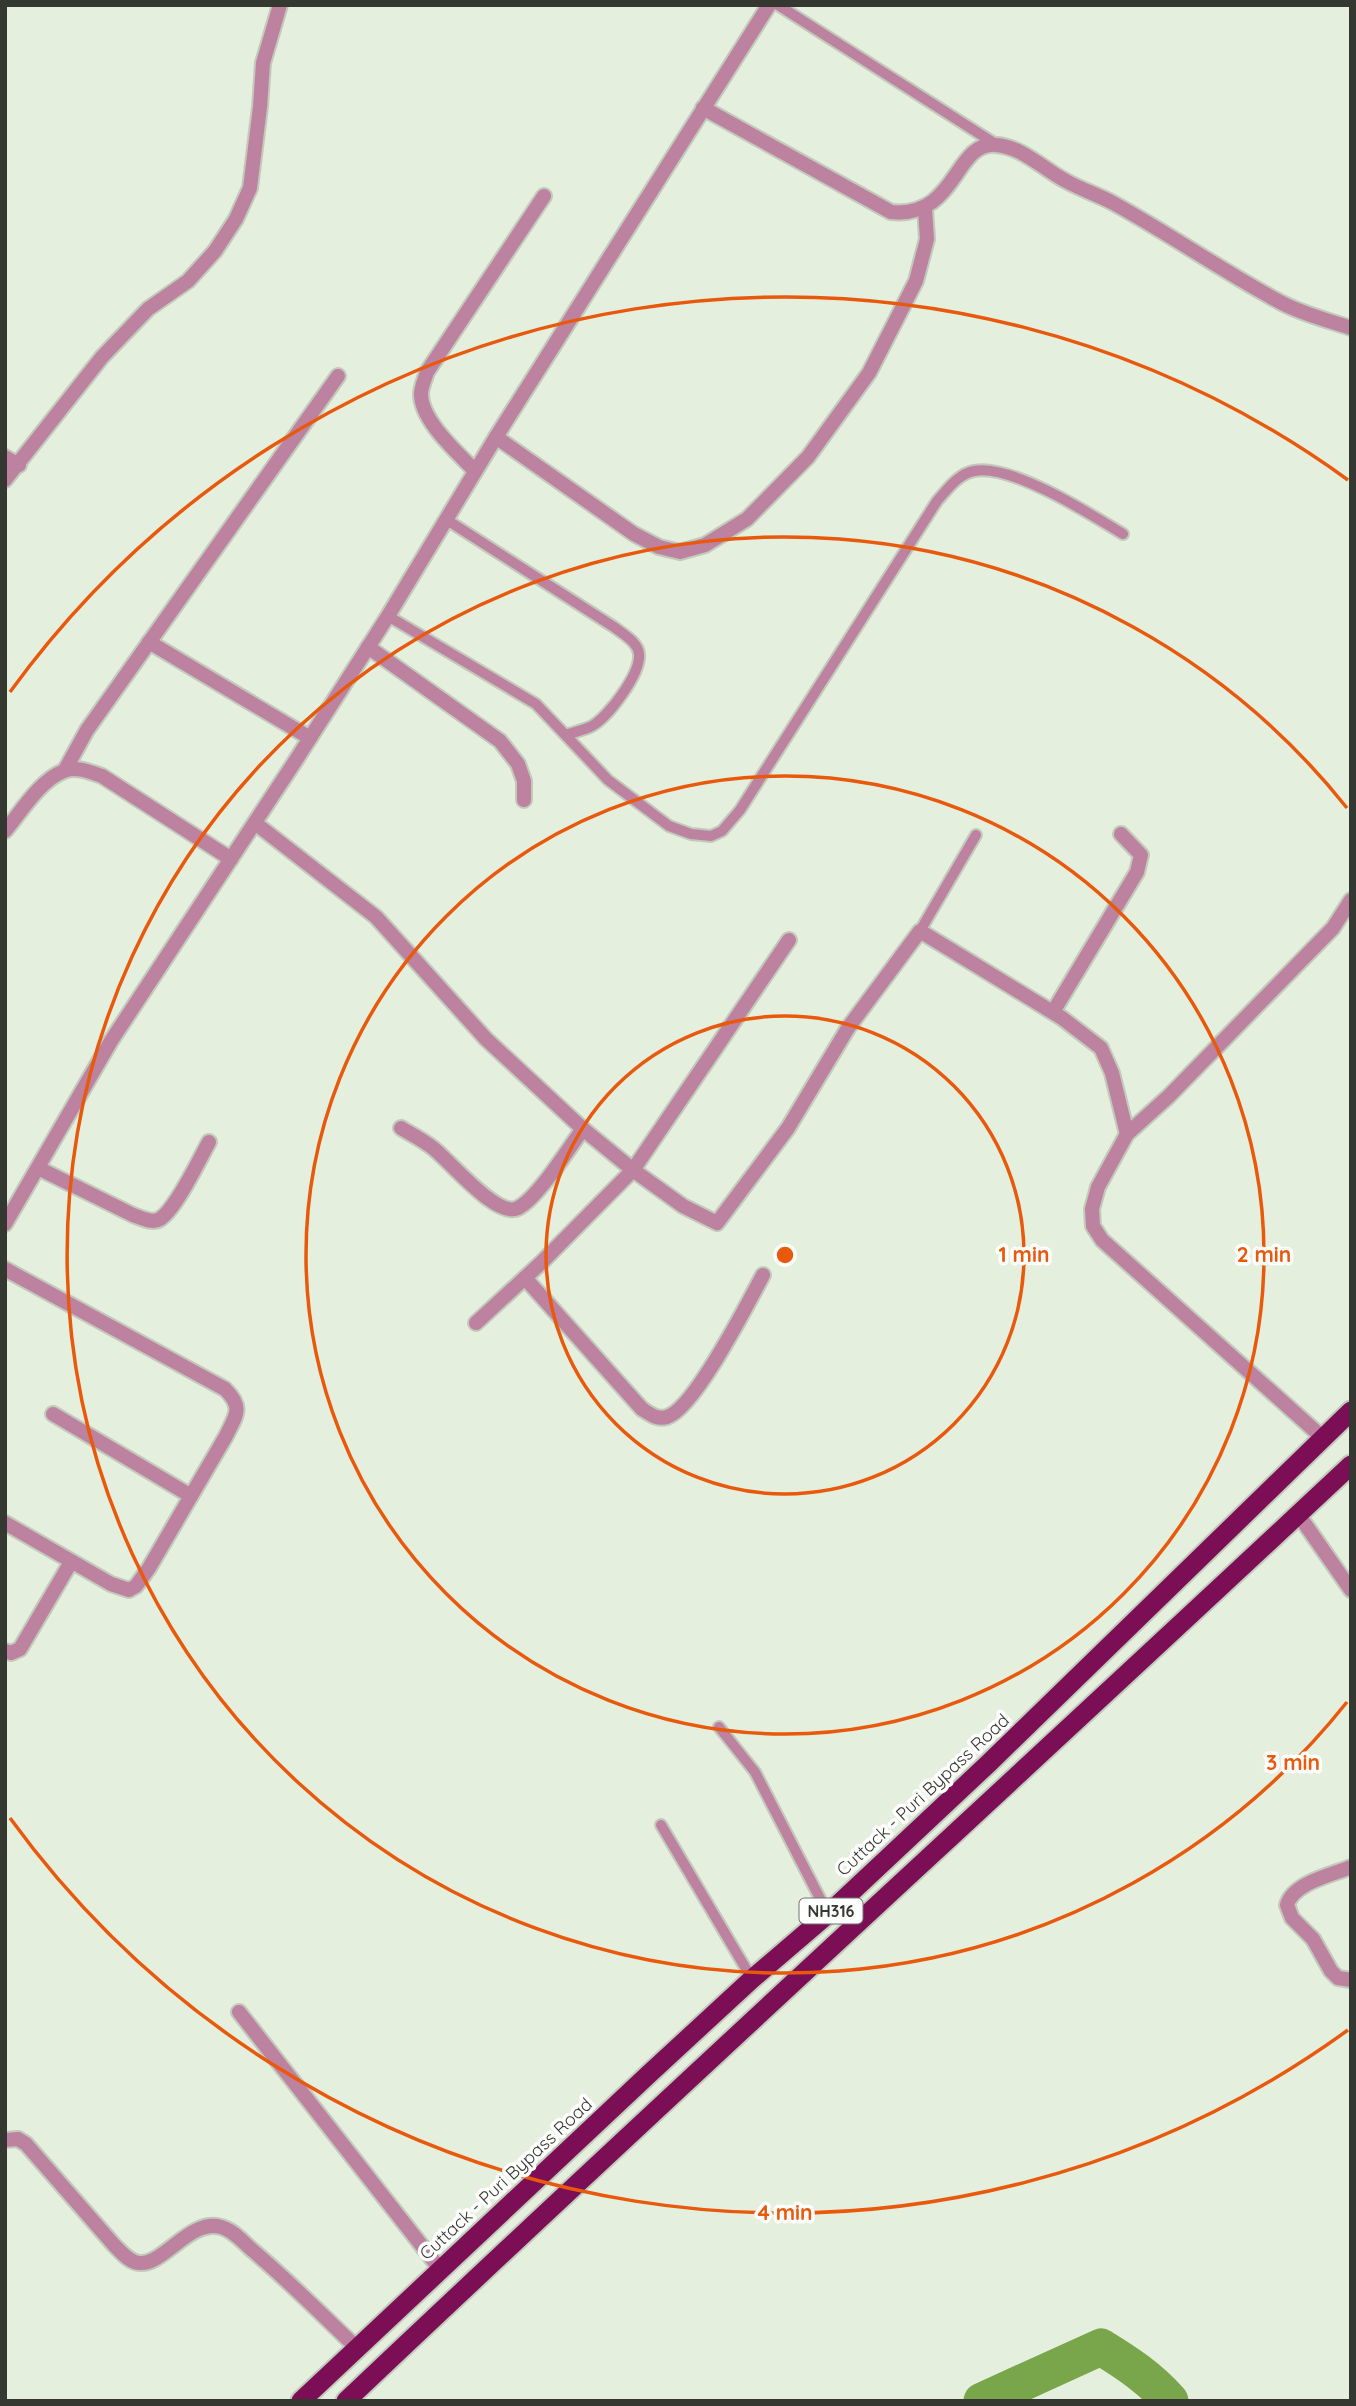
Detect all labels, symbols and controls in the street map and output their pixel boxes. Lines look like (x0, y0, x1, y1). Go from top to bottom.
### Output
text: 1 min (999, 1241, 1049, 1267)
text: 2 min (1237, 1241, 1291, 1267)
centre of rings (773, 1243, 797, 1267)
street label: Cuttack - Puri Bypass Road (832, 1709, 1014, 1881)
text: 3 min (1266, 1749, 1320, 1775)
road number: NH316 (800, 1898, 862, 1924)
street label: Cuttack - Puri Bypass Road (415, 2093, 597, 2265)
text: 4 min (757, 2199, 813, 2225)

